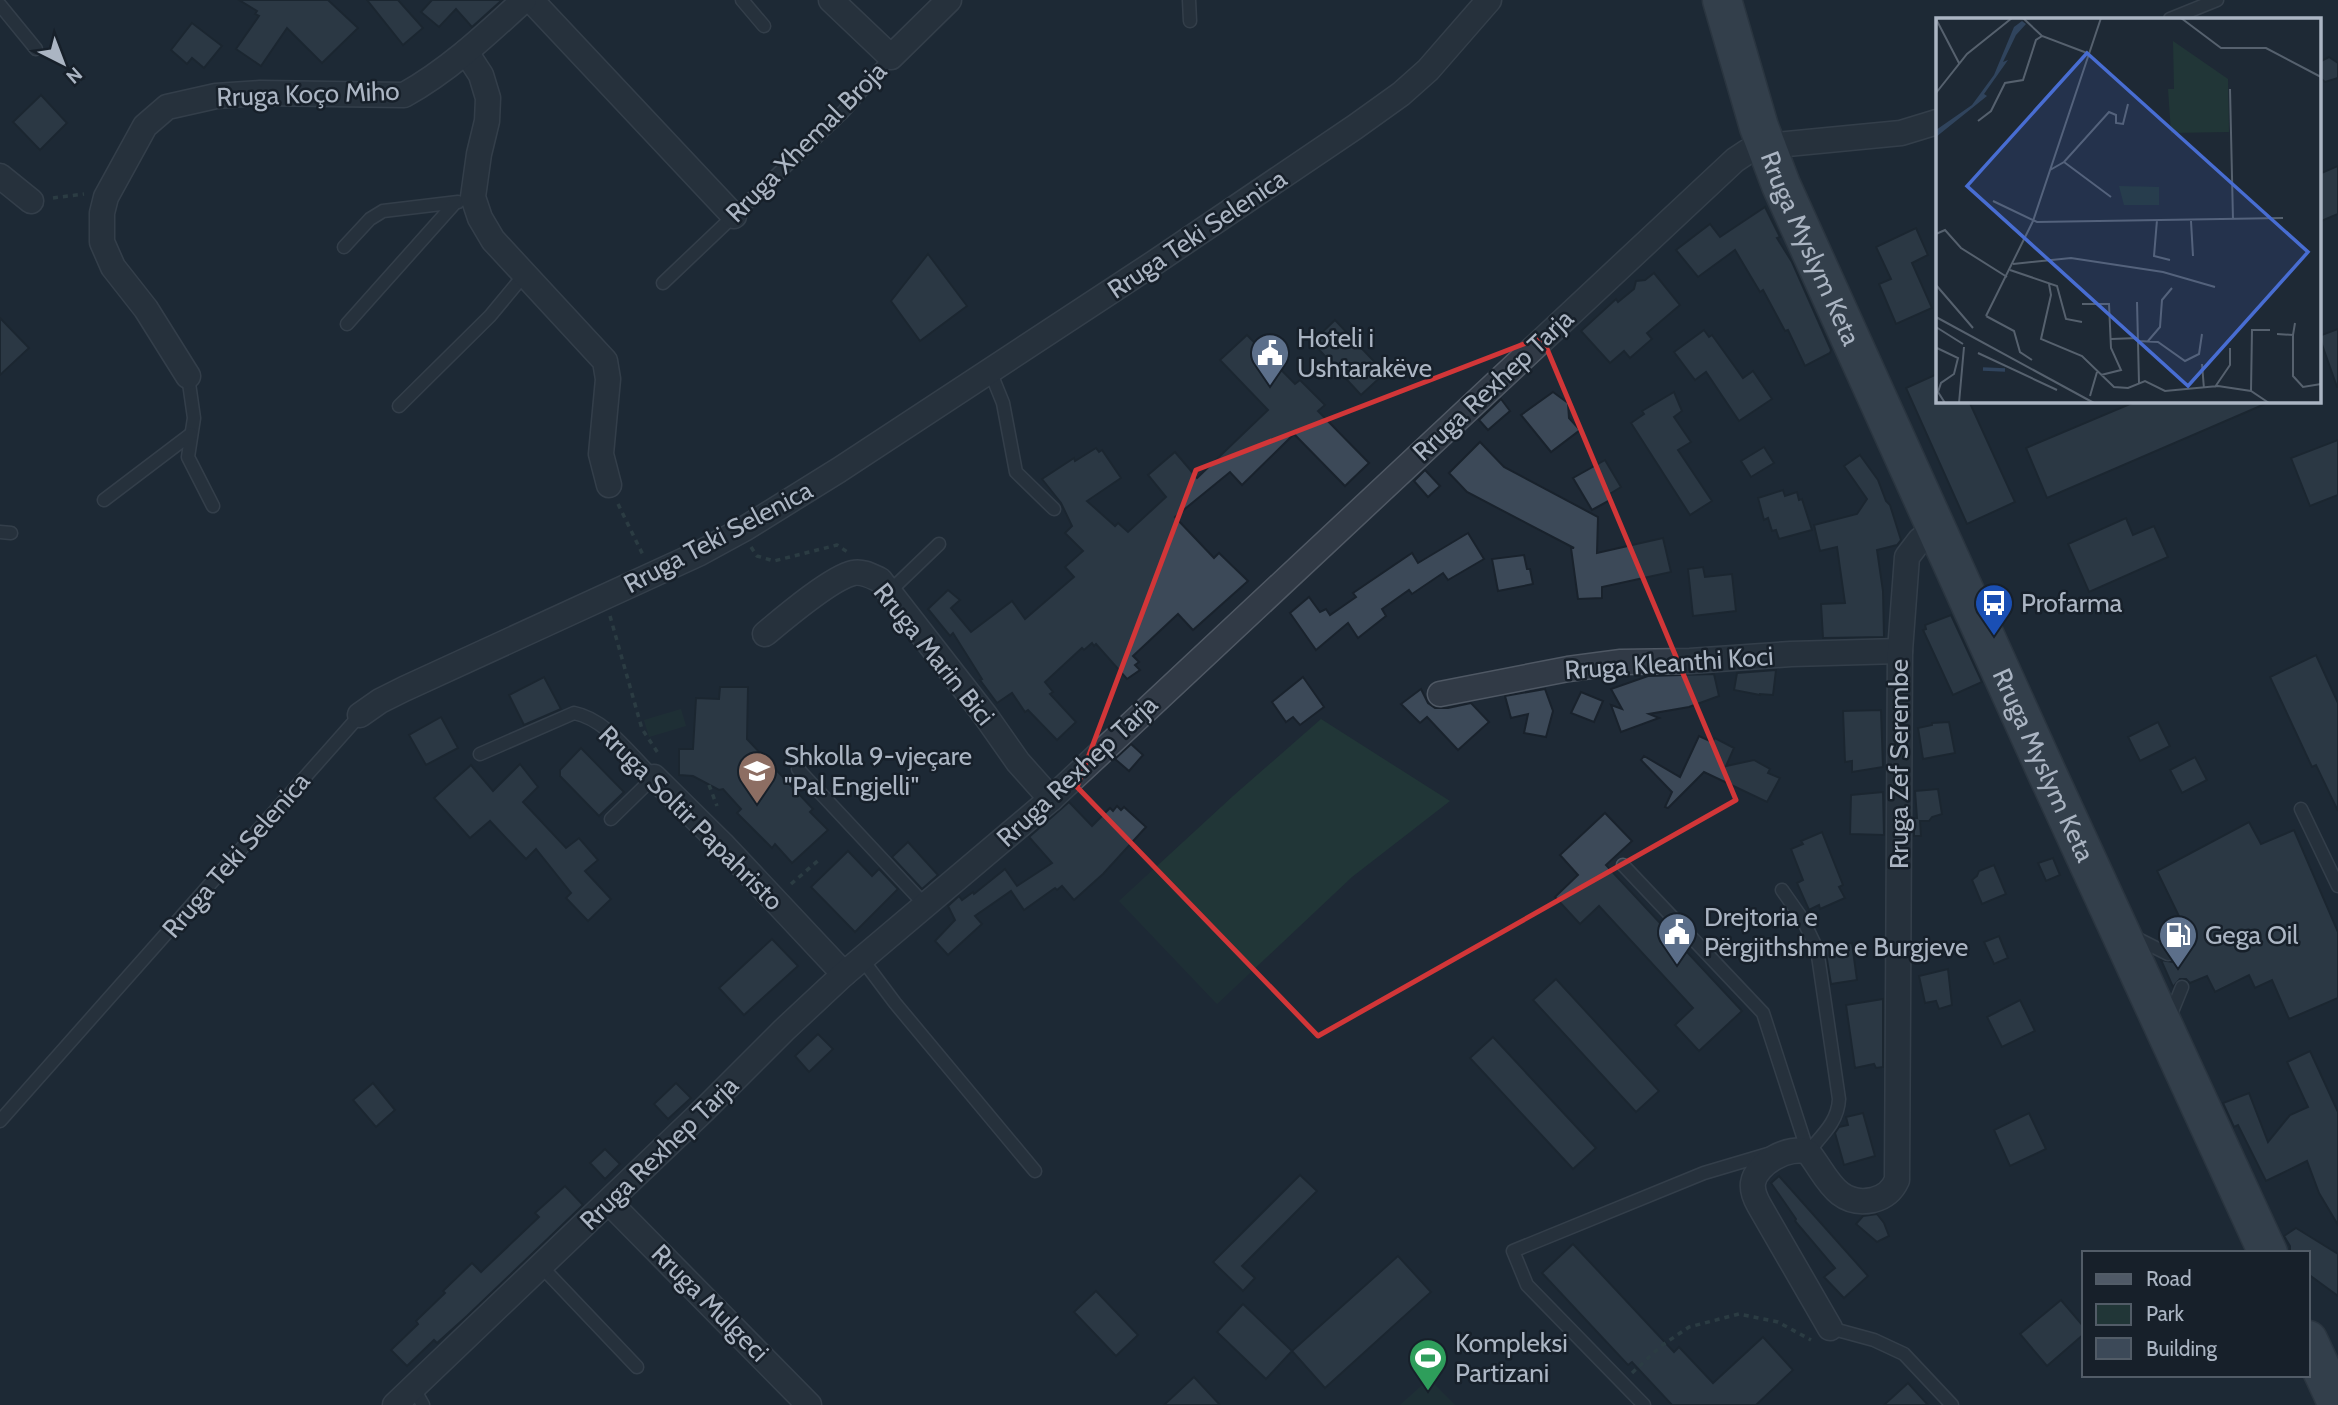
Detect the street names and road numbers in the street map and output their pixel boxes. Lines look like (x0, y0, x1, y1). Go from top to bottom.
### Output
street label: Rruga Xhemal Broja (719, 55, 893, 229)
street label: Rruga Koço Miho (216, 75, 400, 113)
street label: Rruga Myslym Keta (1754, 147, 1868, 351)
street label: Rruga Teki Selenica (1101, 162, 1293, 306)
street label: Rruga Rexhep Tarja (1406, 302, 1580, 468)
street label: Rruga Teki Selenica (618, 474, 818, 600)
street label: Rruga Marin Bici (867, 576, 1001, 732)
street label: Rruga Kleanthi Koci (1564, 640, 1774, 686)
street label: Rruga Zef Serembe (1883, 659, 1915, 869)
street label: Rruga Myslym Keta (1986, 663, 2102, 867)
street label: Rruga Rexhep Tarja (990, 688, 1164, 854)
street label: Rruga Soltir Papahristo (592, 719, 790, 917)
street label: Rruga Teki Selenica (155, 765, 317, 944)
street label: Rruga Rexhep Tarja (573, 1069, 745, 1237)
street label: Rruga Mulgeci (645, 1238, 775, 1368)

